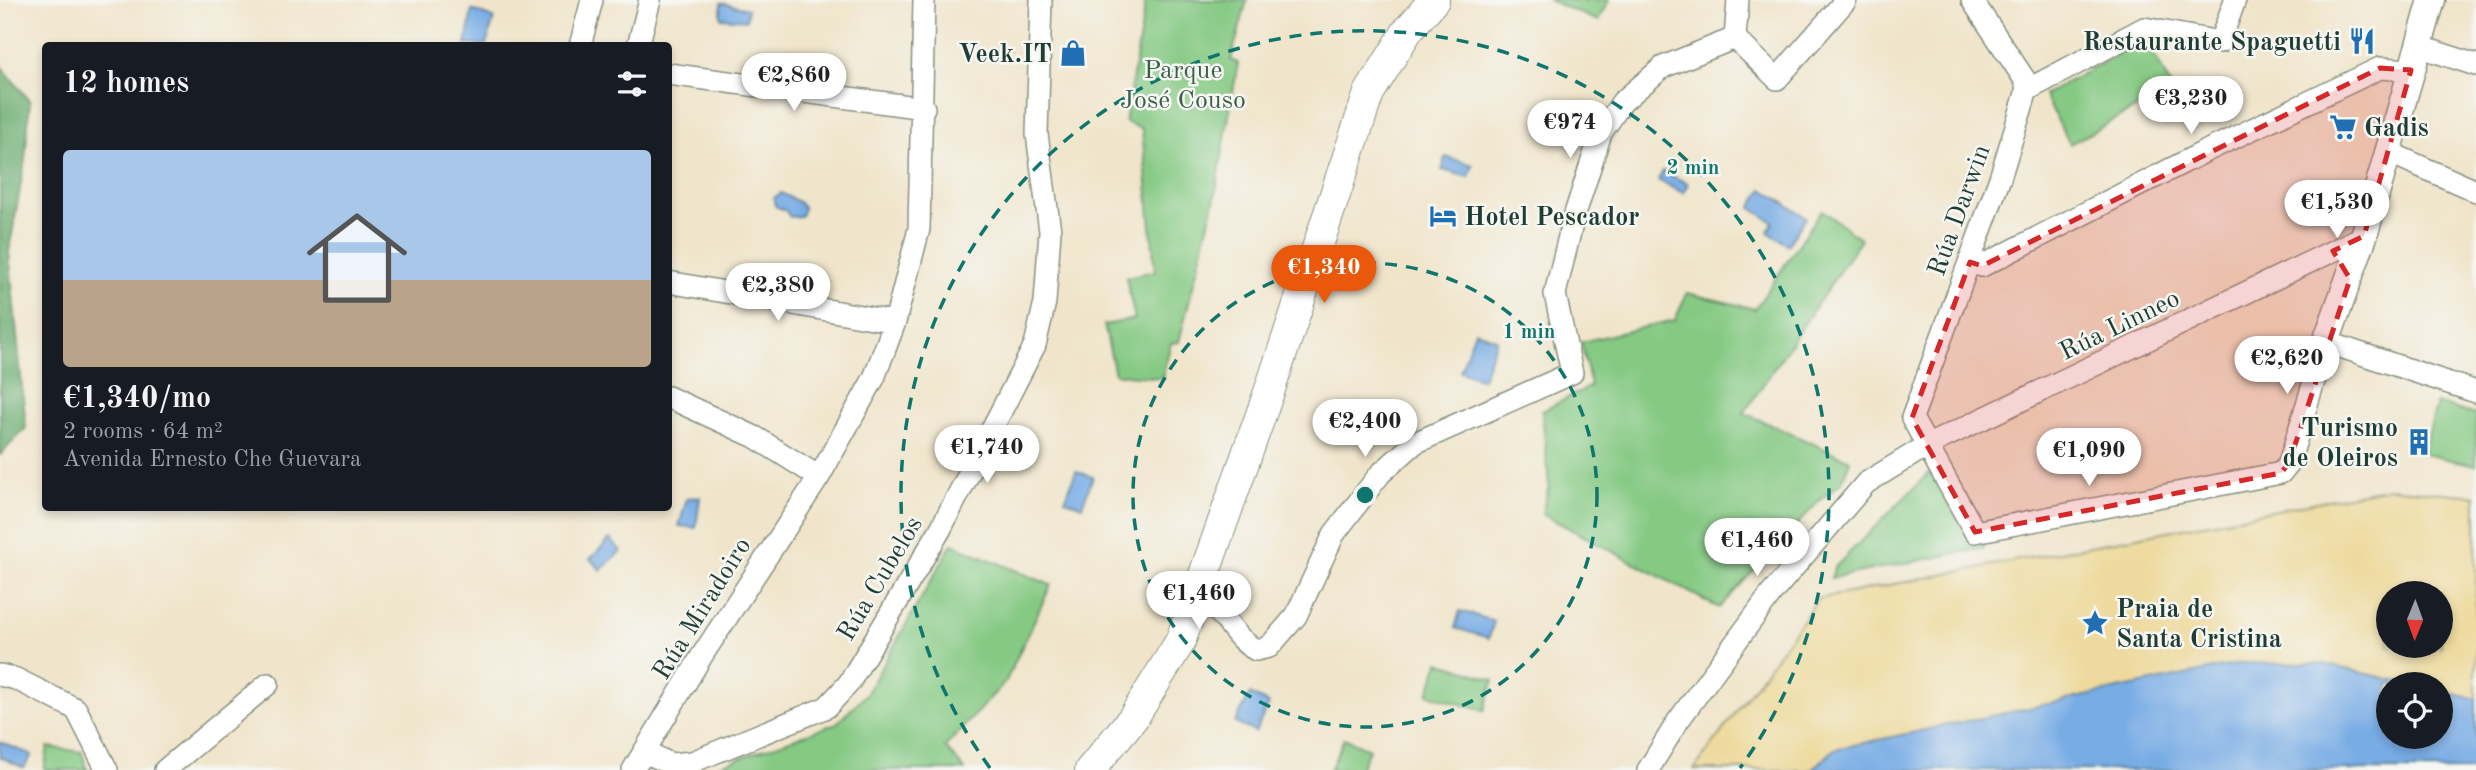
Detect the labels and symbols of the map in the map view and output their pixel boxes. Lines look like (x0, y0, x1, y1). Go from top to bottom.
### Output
restaurant icon: Restaurante Spaguetti (2347, 26, 2377, 56)
place label: Restaurante Spaguetti (2083, 30, 2341, 56)
shop icon: Veek.IT (1058, 38, 1088, 68)
place label: Veek.IT (958, 42, 1052, 68)
pin: €2,860 (737, 54, 851, 113)
park label: Parque José Couso (1120, 58, 1246, 114)
pin: €3,230 (2134, 76, 2248, 136)
pin: €974 (1529, 100, 1611, 160)
supermarket icon: Gadis (2328, 112, 2358, 142)
place label: Gadis (2364, 116, 2429, 142)
street label: Rúa Darwin (1924, 142, 1996, 280)
text: 2 min (1667, 158, 1719, 179)
pin: €1,530 (2280, 180, 2394, 240)
hotel icon: Hotel Pescador (1428, 201, 1458, 231)
place label: Hotel Pescador (1464, 205, 1640, 231)
pin: €1,340 (1267, 246, 1381, 305)
pin: €2,380 (721, 264, 835, 323)
street label: Rúa Linneo (2056, 286, 2184, 366)
text: 1 min (1503, 322, 1555, 343)
pin: €2,620 (2230, 336, 2344, 396)
pin: €2,400 (1308, 400, 1422, 459)
place label: Turismo de Oleiros (2282, 416, 2398, 472)
pin: €1,740 (930, 426, 1044, 485)
building icon: Turismo de Oleiros (2404, 427, 2434, 457)
pin: €1,090 (2032, 428, 2146, 488)
centre of rings (1353, 483, 1377, 507)
street label: Rúa Cubelos (833, 512, 928, 646)
pin: €1,460 (1700, 518, 1814, 578)
street label: Rúa Miradoiro (649, 533, 757, 685)
pin: €1,460 (1142, 572, 1256, 631)
north arrow (2376, 581, 2454, 658)
place label: Praia de Santa Cristina (2116, 597, 2282, 653)
place icon: Praia de Santa Cristina (2080, 608, 2110, 638)

